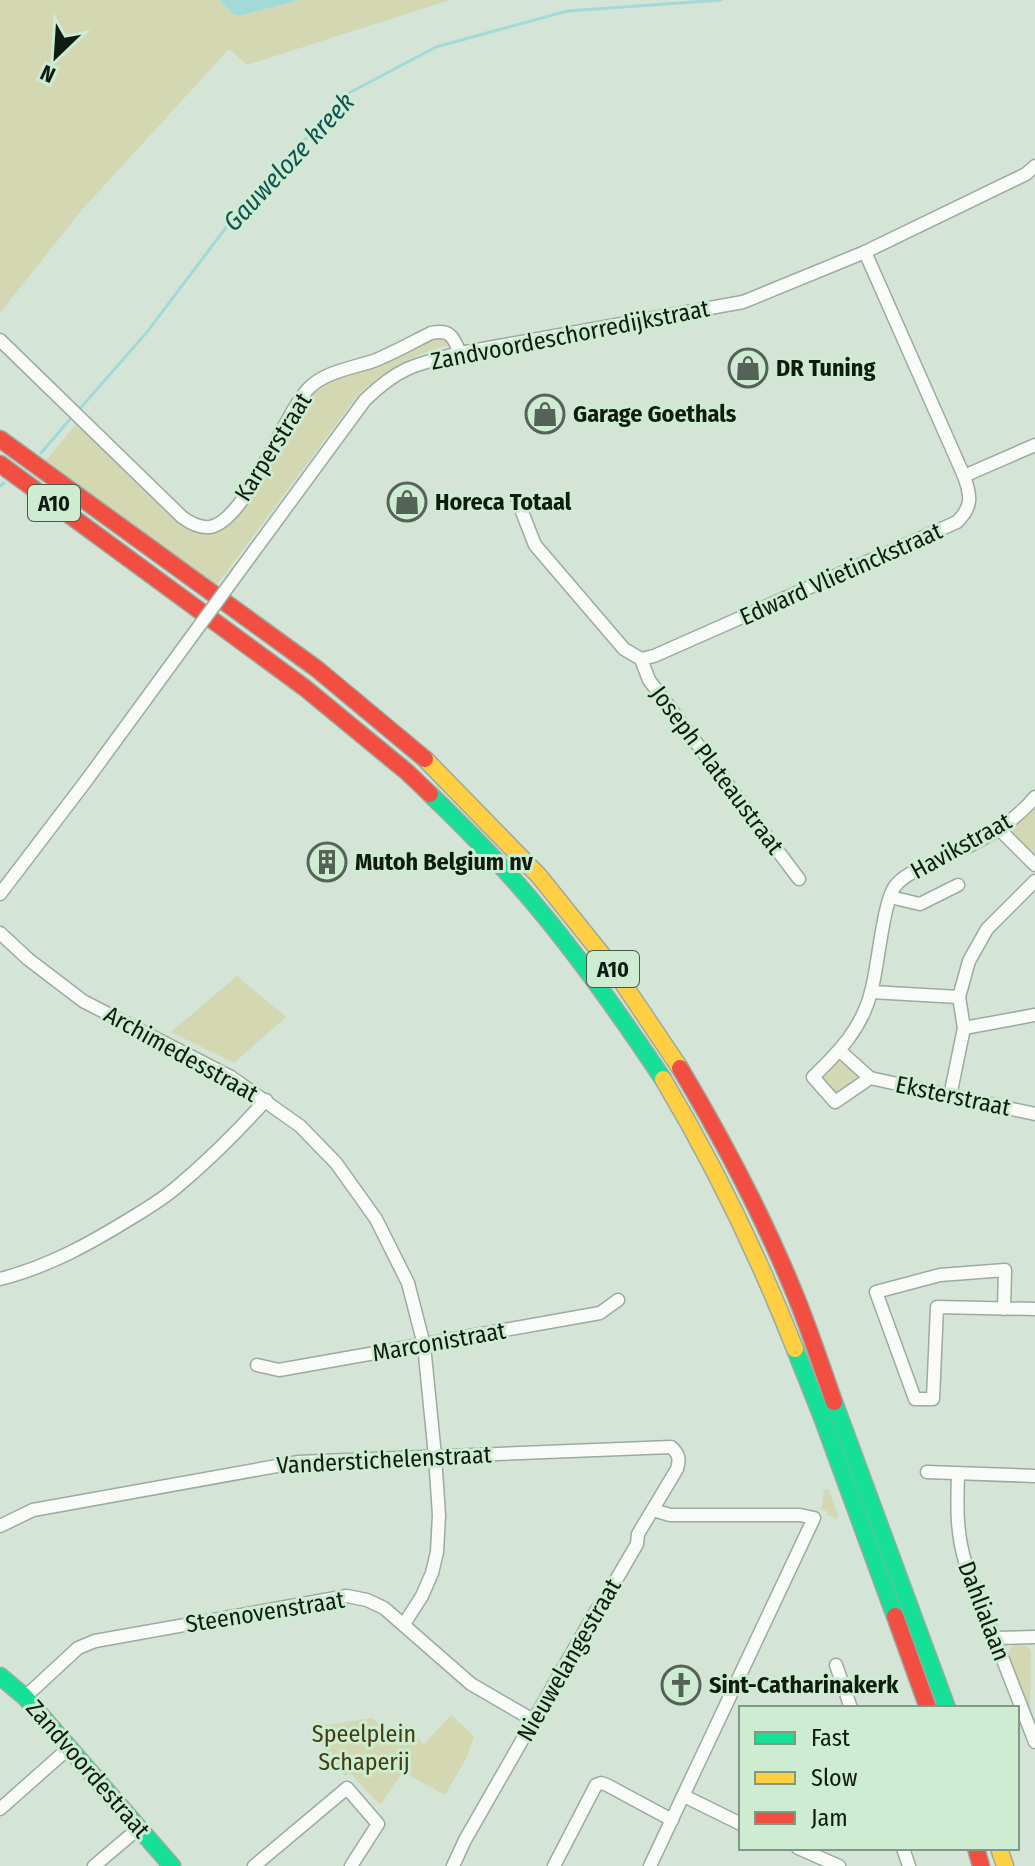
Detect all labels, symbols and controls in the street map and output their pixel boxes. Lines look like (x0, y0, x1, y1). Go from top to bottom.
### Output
north arrow (16, 16, 96, 96)
text: N (36, 59, 59, 89)
water label: Gauweloze kreek (217, 86, 361, 238)
street label: Zandvoordeschorredijkstraat (428, 294, 712, 376)
shop icon: DR Tuning (727, 347, 769, 389)
place label: DR Tuning (776, 354, 875, 382)
street label: Karperstraat (229, 388, 317, 506)
shop icon: Garage Goethals (524, 393, 566, 435)
place label: Garage Goethals (573, 400, 737, 428)
shop icon: Horeca Totaal (386, 481, 428, 523)
road number: A10 (28, 485, 80, 521)
place label: Horeca Totaal (435, 488, 572, 516)
street label: Edward Vlietinckstraat (736, 517, 947, 631)
street label: Joseph Plateaustraat (645, 680, 789, 860)
street label: Havikstraat (906, 807, 1016, 885)
building icon: Mutoh Belgium nv (306, 841, 348, 883)
place label: Mutoh Belgium nv (355, 848, 534, 876)
road number: A10 (587, 951, 639, 987)
street label: Archimedesstraat (99, 1000, 263, 1108)
street label: Eksterstraat (893, 1070, 1013, 1122)
street label: Marconistraat (370, 1316, 508, 1367)
street label: Vanderstichelenstraat (276, 1440, 492, 1480)
street label: Dahlialaan (952, 1557, 1016, 1665)
street label: Nieuwelangestraat (511, 1574, 627, 1746)
street label: Steenovenstraat (184, 1586, 347, 1638)
church icon: Sint-Catharinakerk (660, 1664, 702, 1706)
place label: Sint-Catharinakerk (709, 1671, 899, 1699)
street label: Zandvoordestraat (21, 1694, 156, 1844)
legend (739, 1706, 1019, 1850)
park label: Speelplein Schaperij (312, 1720, 416, 1776)
text: Fast (811, 1724, 850, 1752)
text: Slow (811, 1764, 858, 1792)
text: Jam (811, 1804, 848, 1832)

